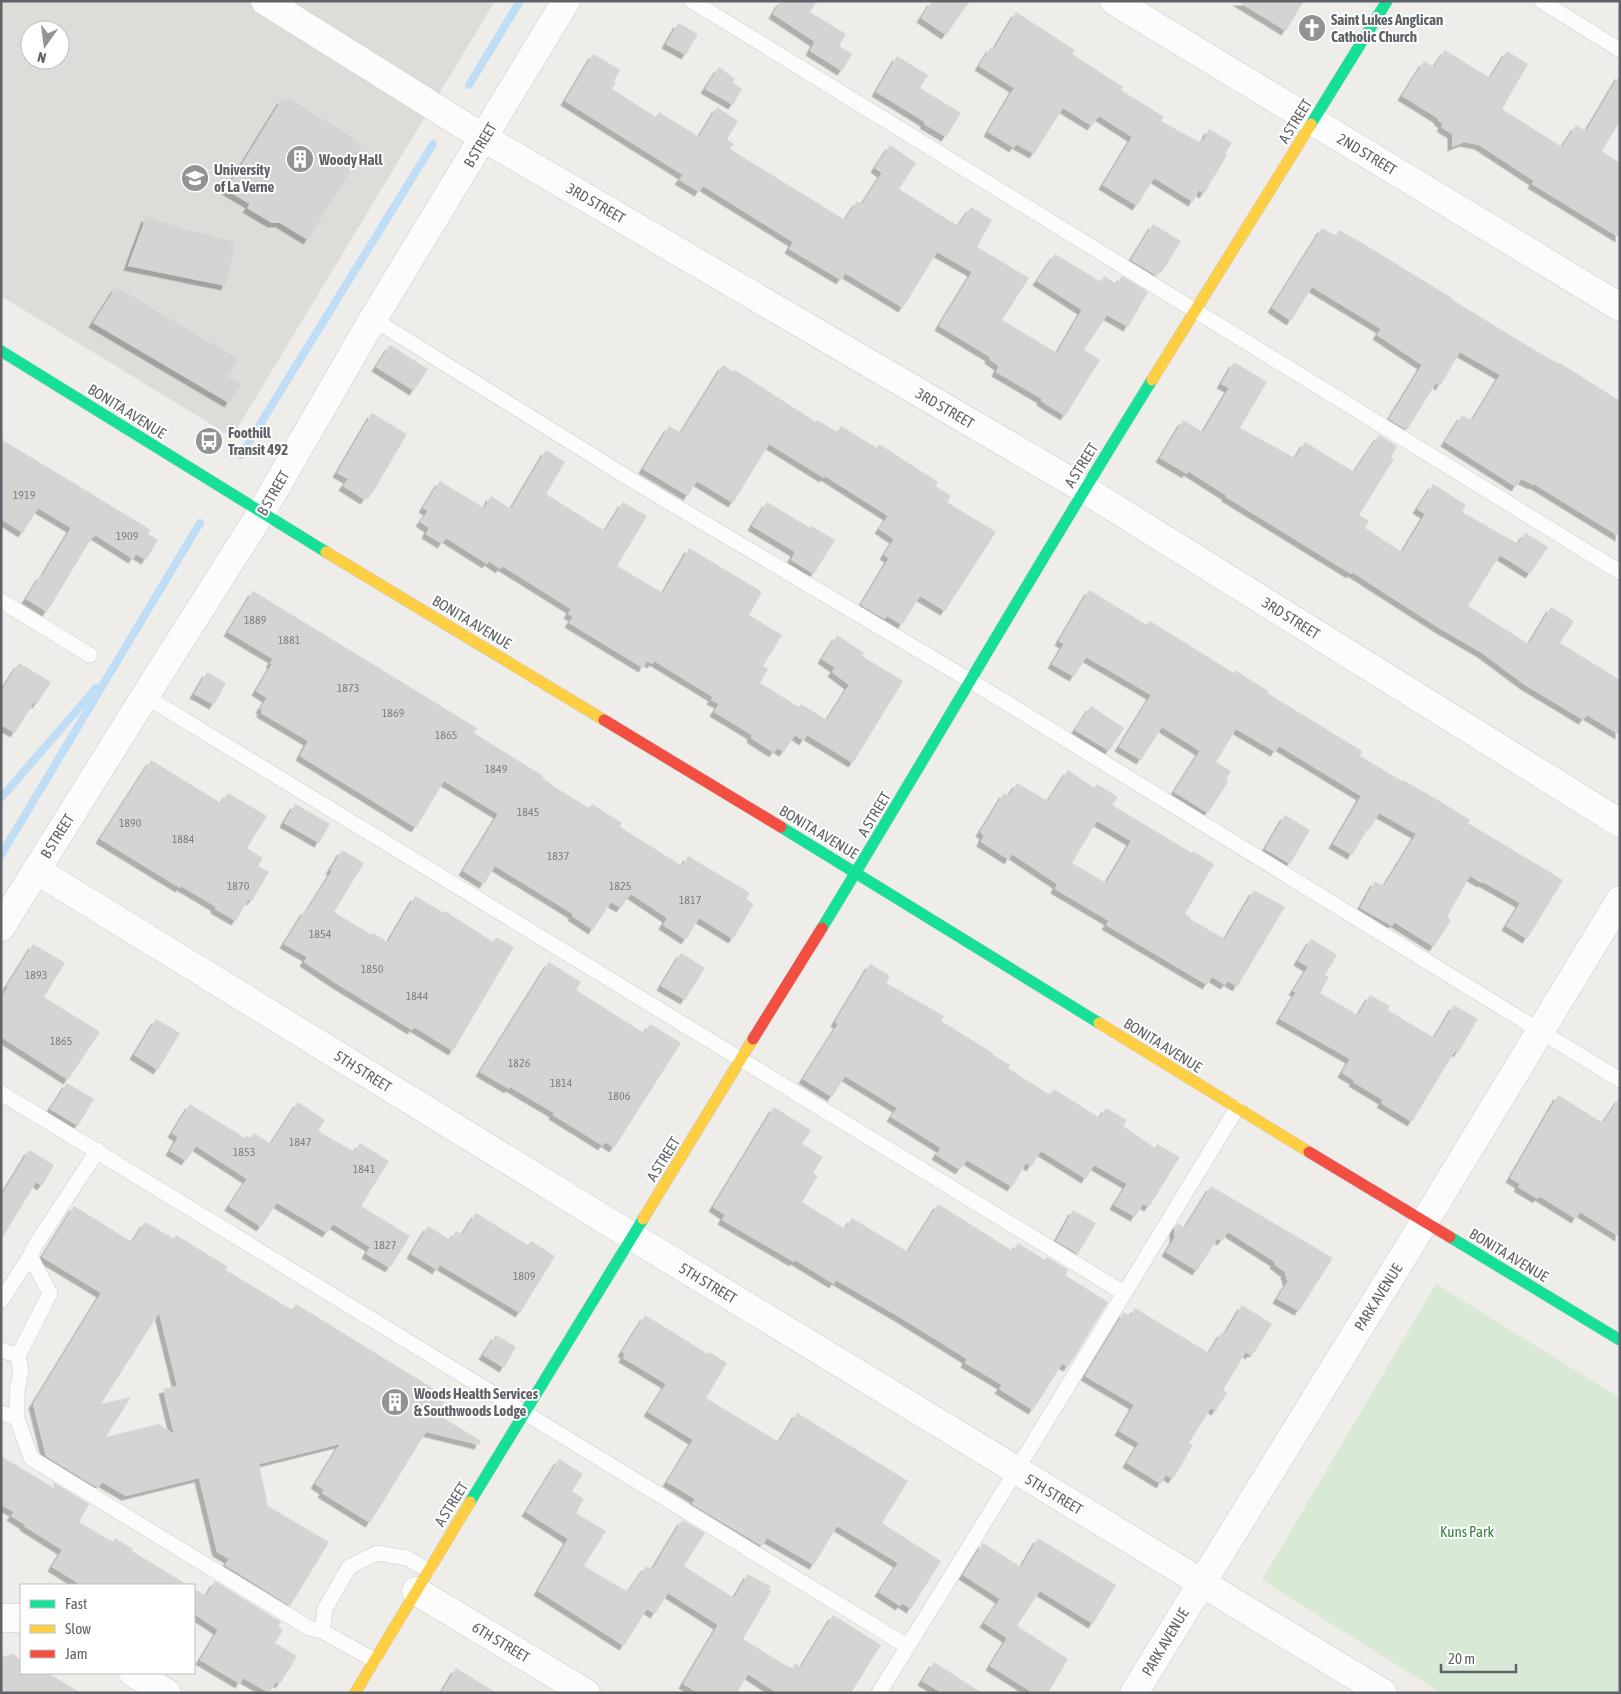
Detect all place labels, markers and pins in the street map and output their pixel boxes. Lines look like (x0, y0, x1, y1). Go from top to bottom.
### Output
place label: Saint Lukes Anglican Catholic Church (1331, 11, 1443, 45)
church icon: Saint Lukes Anglican Catholic Church (1297, 13, 1327, 43)
building icon: Woody Hall (285, 144, 315, 174)
place label: Woody Hall (318, 151, 384, 168)
place label: University of La Verne (214, 161, 274, 195)
school or university icon: University of La Verne (180, 163, 210, 193)
place label: Foothill Transit 492 (228, 424, 288, 458)
bus stop icon: Foothill Transit 492 (194, 426, 224, 456)
place label: Woods Health Services & Southwoods Lodge (413, 1385, 539, 1419)
building icon: Woods Health Services & Southwoods Lodge (380, 1387, 410, 1417)

